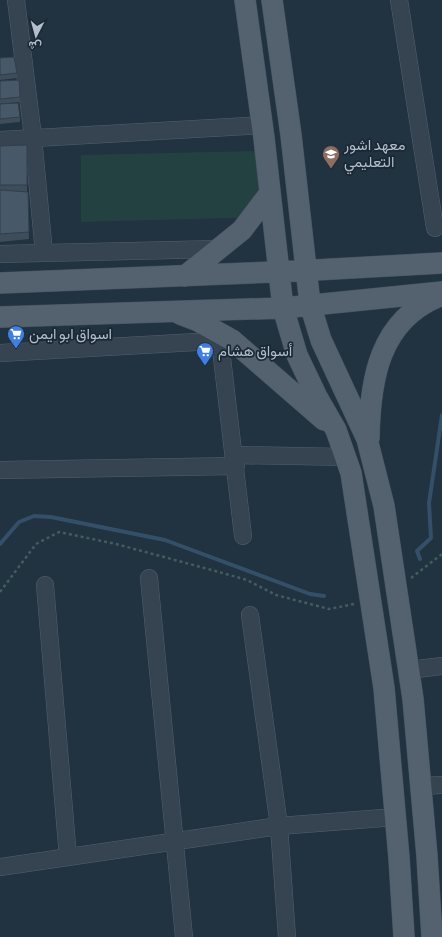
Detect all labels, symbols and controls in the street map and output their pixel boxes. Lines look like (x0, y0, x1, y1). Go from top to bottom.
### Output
north arrow (16, 16, 56, 56)
text: ش (28, 38, 42, 52)
place label: معهد اشور التعليمي (343, 138, 406, 175)
school or university icon: معهد اشور التعليمي (321, 144, 341, 169)
supermarket icon: اسواق ابو ايمن (6, 324, 26, 349)
place label: اسواق ابو ايمن (29, 327, 112, 344)
supermarket icon: أسواق هشام (195, 341, 215, 366)
place label: أسواق هشام (218, 343, 293, 361)

